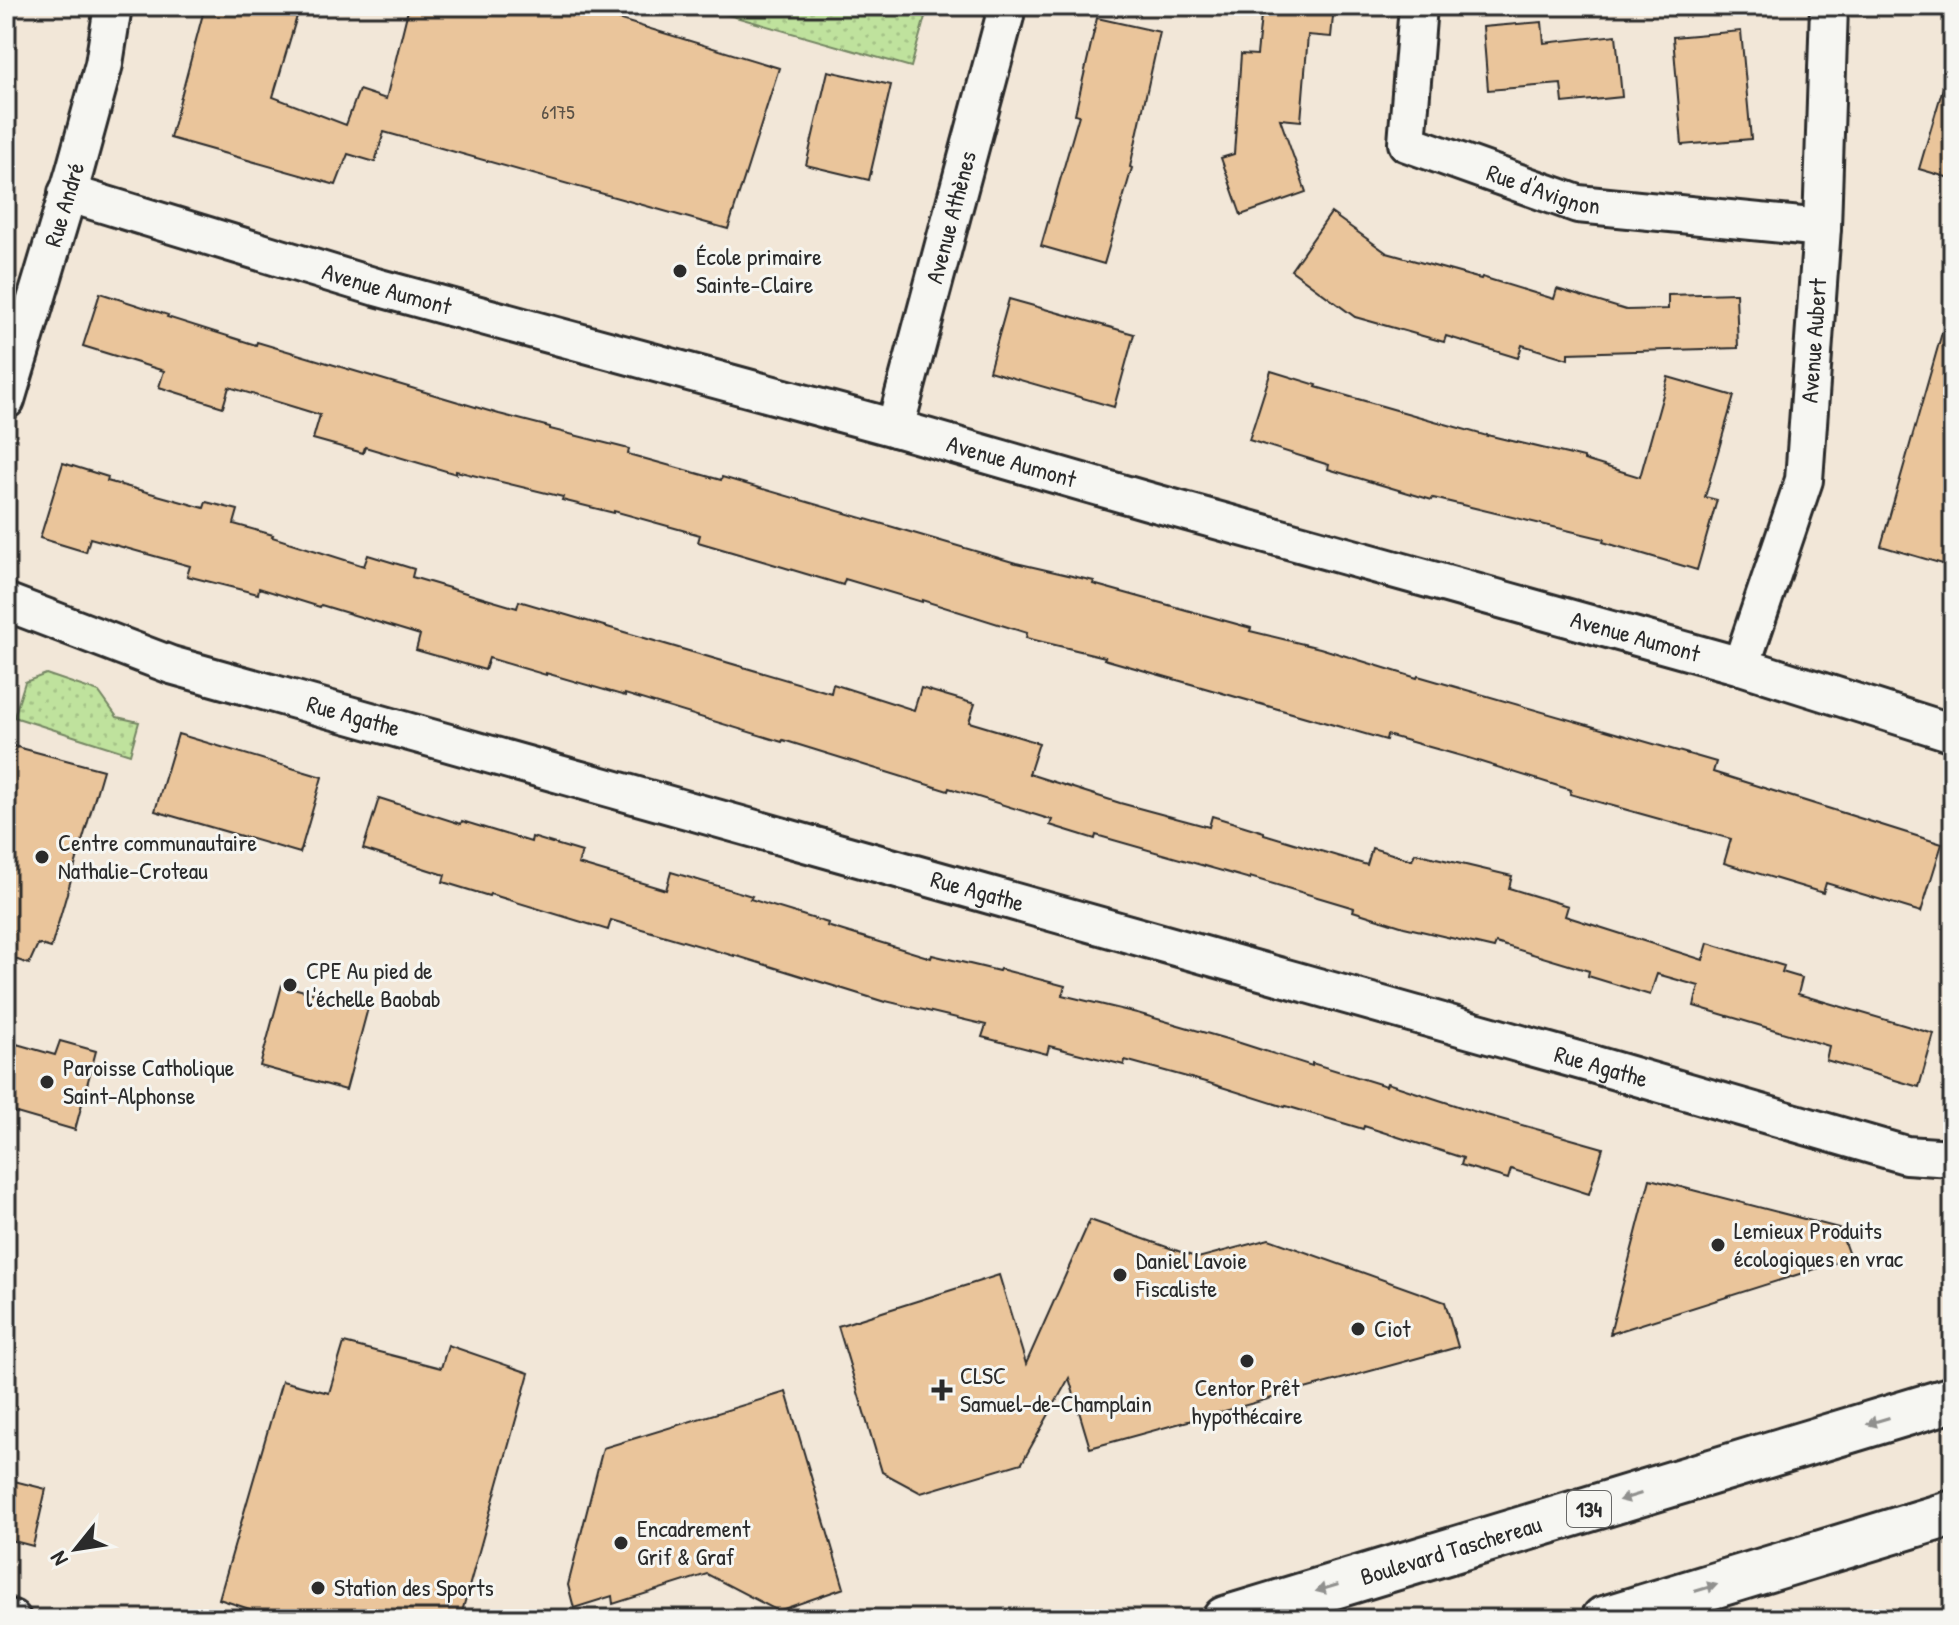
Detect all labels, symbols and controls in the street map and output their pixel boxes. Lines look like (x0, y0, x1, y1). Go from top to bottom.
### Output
house number: 6175 (541, 98, 575, 125)
street label: Avenue Athènes (917, 147, 983, 287)
street label: Rue d'Avignon (1483, 156, 1601, 221)
street label: Rue André (36, 158, 91, 250)
place label: École primaire Sainte-Claire (696, 240, 822, 300)
street label: Avenue Aumont (319, 255, 456, 322)
marker: École primaire Sainte-Claire (671, 262, 689, 280)
street label: Avenue Aubert (1793, 277, 1833, 404)
street label: Avenue Aumont (943, 427, 1081, 495)
street label: Avenue Aumont (1567, 602, 1705, 669)
street label: Rue Agathe (303, 687, 404, 744)
place label: Centre communautaire Nathalie-Croteau (58, 826, 257, 886)
marker: Centre communautaire Nathalie-Croteau (33, 848, 51, 866)
street label: Rue Agathe (927, 862, 1028, 919)
place label: CPE Au pied de l'échelle Baobab (306, 954, 441, 1014)
marker: CPE Au pied de l'échelle Baobab (281, 976, 299, 994)
street label: Rue Agathe (1551, 1037, 1652, 1094)
place label: Paroisse Catholique Saint-Alphonse (63, 1051, 235, 1111)
marker: Paroisse Catholique Saint-Alphonse (38, 1073, 56, 1091)
place label: Lemieux Produits écologiques en vrac (1734, 1214, 1904, 1274)
marker: Lemieux Produits écologiques en vrac (1709, 1236, 1727, 1254)
place label: Daniel Lavoie Fiscaliste (1135, 1244, 1247, 1304)
marker: Daniel Lavoie Fiscaliste (1111, 1266, 1129, 1284)
place label: Ciot (1374, 1312, 1411, 1344)
marker: Ciot (1349, 1320, 1367, 1338)
marker: Centor Prêt hypothécaire (1238, 1352, 1256, 1370)
place label: CLSC Samuel-de-Champlain (960, 1359, 1152, 1419)
place label: Centor Prêt hypothécaire (1192, 1371, 1303, 1431)
marker: CLSC Samuel-de-Champlain (931, 1379, 953, 1401)
one-way arrow (1866, 1415, 1890, 1428)
road number: 134 (1567, 1491, 1611, 1527)
one-way arrow (1617, 1491, 1641, 1504)
street label: Boulevard Taschereau (1356, 1507, 1545, 1592)
north arrow (36, 1509, 116, 1589)
place label: Encadrement Grif & Graf (637, 1512, 751, 1572)
marker: Encadrement Grif & Graf (612, 1534, 630, 1552)
text: N (43, 1546, 75, 1572)
place label: Station des Sports (334, 1571, 494, 1603)
marker: Station des Sports (309, 1579, 327, 1597)
one-way arrow (1694, 1581, 1718, 1594)
one-way arrow (1315, 1582, 1339, 1595)

